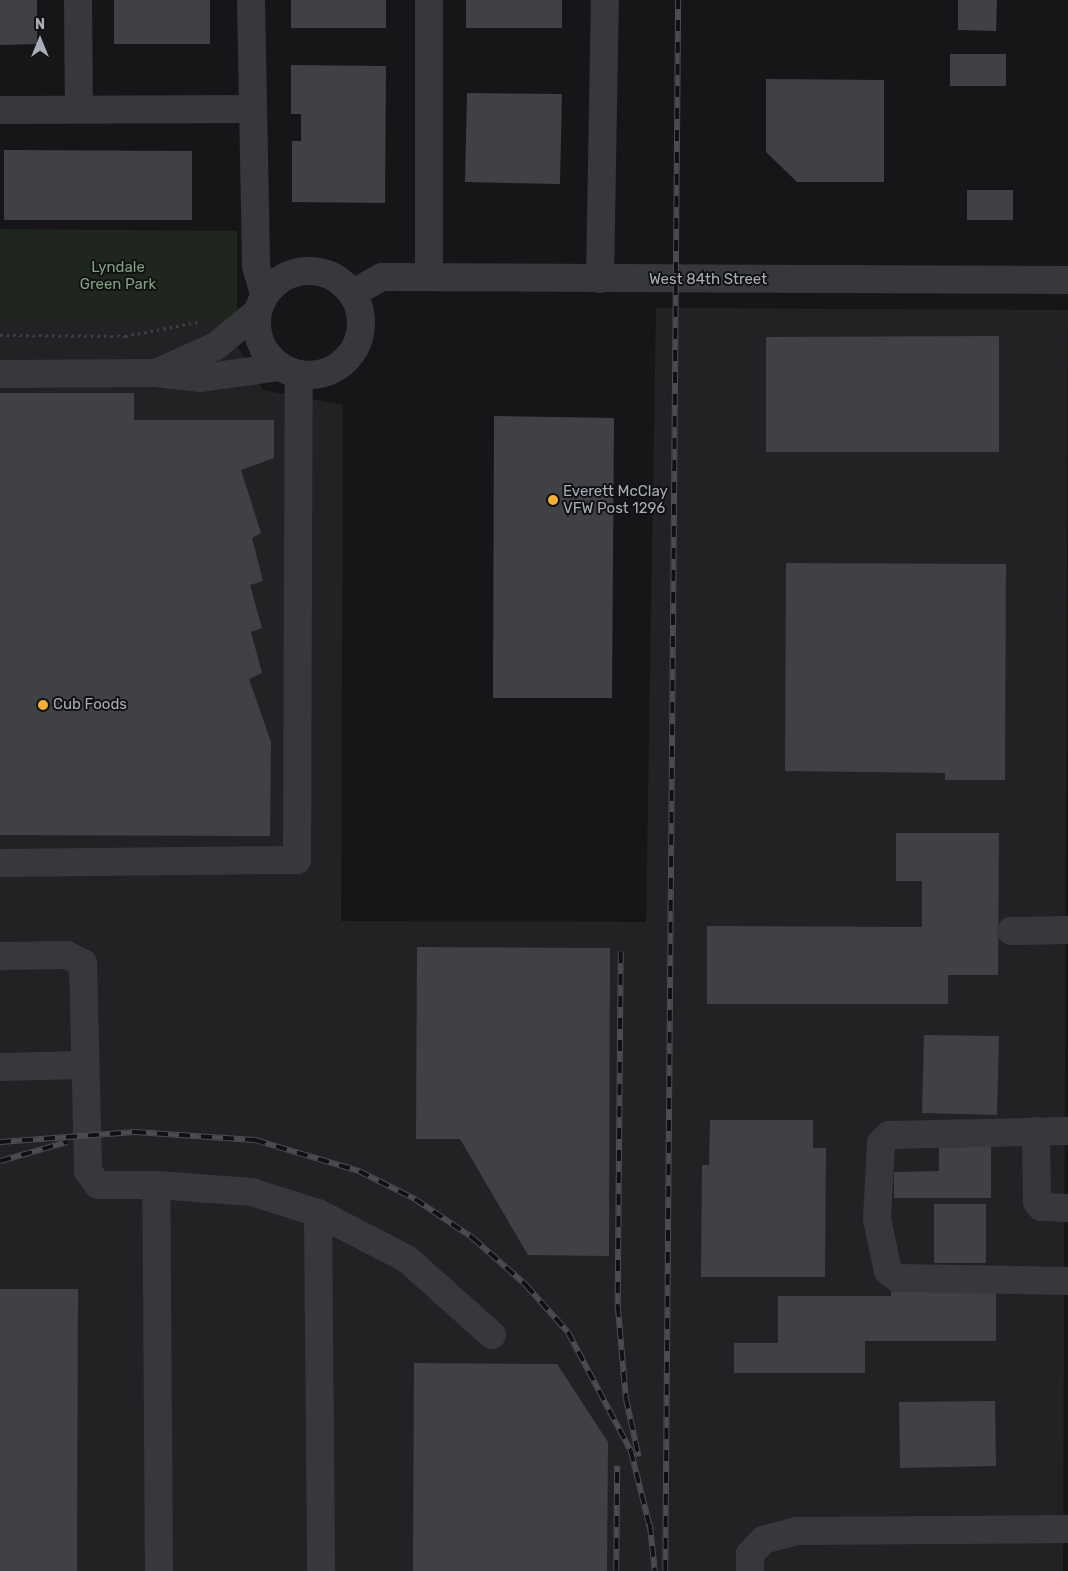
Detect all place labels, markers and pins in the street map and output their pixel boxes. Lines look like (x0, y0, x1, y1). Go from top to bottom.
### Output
place label: Everett McClay VFW Post 1296 (563, 482, 668, 517)
marker: Everett McClay VFW Post 1296 (547, 494, 559, 506)
place label: Cub Foods (53, 696, 127, 714)
marker: Cub Foods (37, 699, 49, 711)

